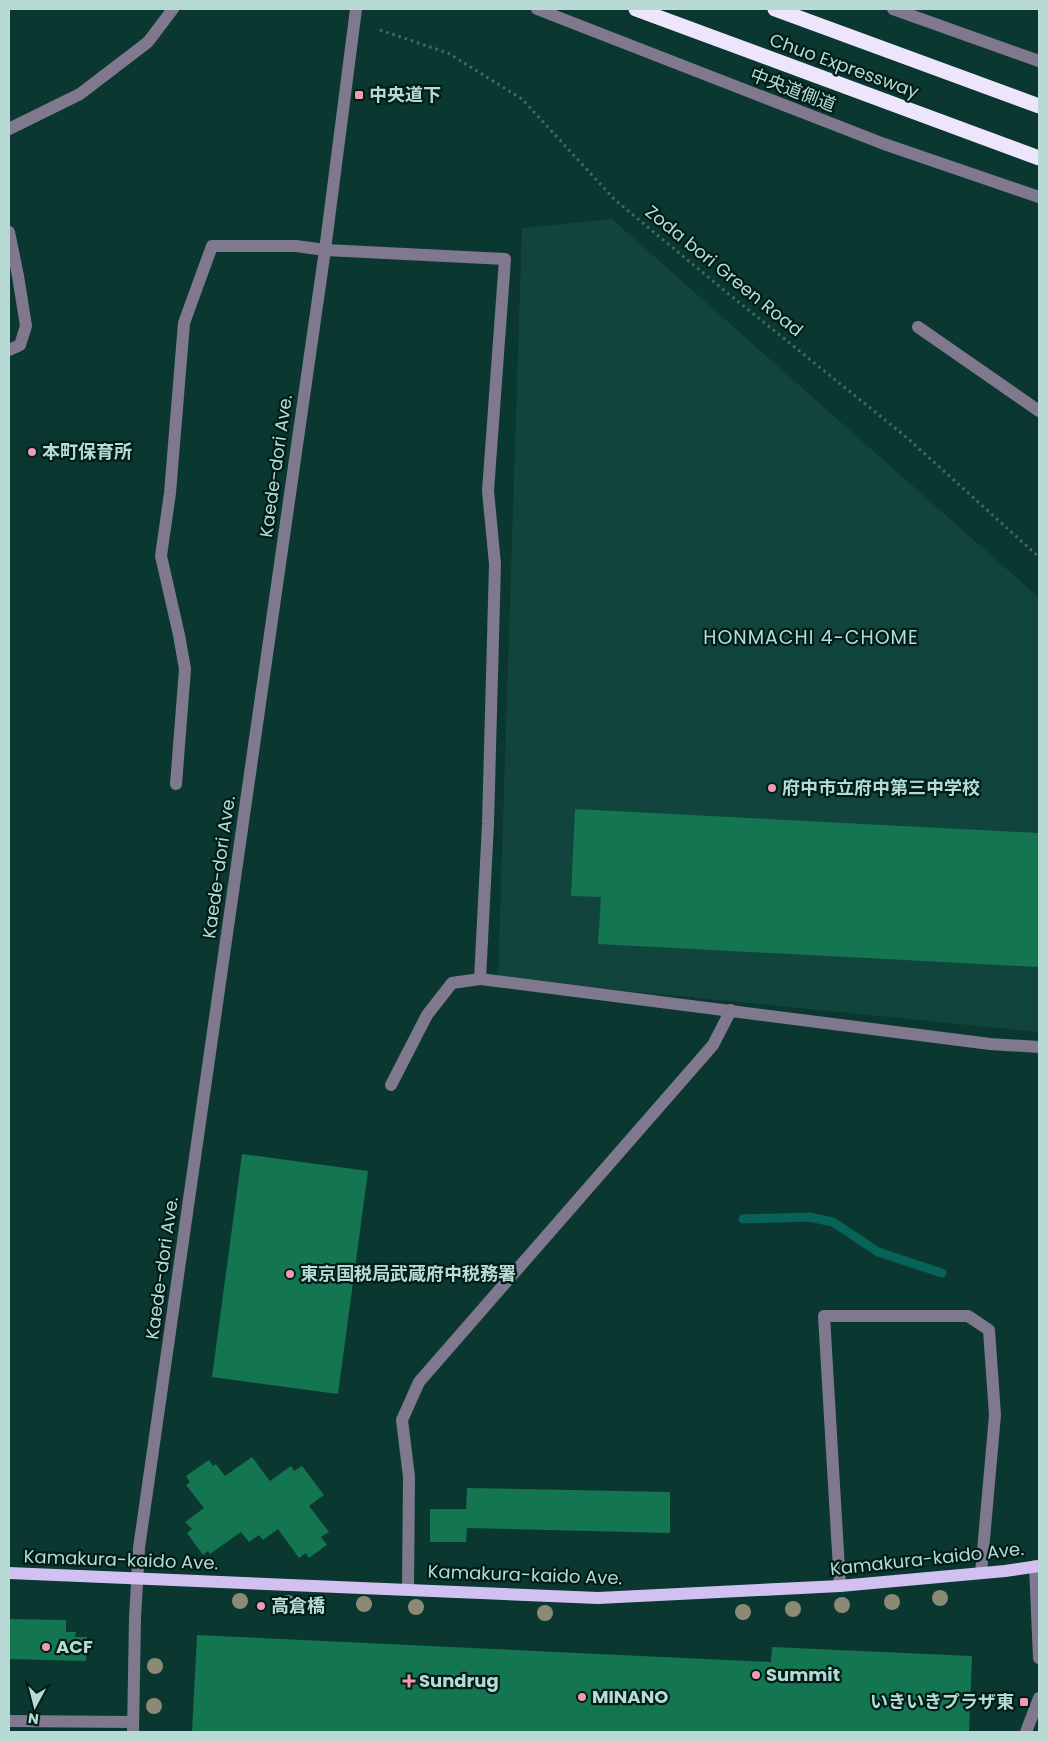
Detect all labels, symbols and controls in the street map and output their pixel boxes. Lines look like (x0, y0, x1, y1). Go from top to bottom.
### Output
street label: Chuo Expressway (766, 27, 922, 104)
street label: 中央道側道 (747, 62, 840, 117)
place label: 中央道下 (369, 82, 441, 107)
marker: 中央道下 (353, 89, 365, 101)
street label: Zoda bori Green Road (640, 199, 808, 342)
street label: Kaede-dori Ave. (253, 393, 298, 539)
place label: 本町保育所 (42, 439, 132, 464)
marker: 本町保育所 (26, 446, 38, 458)
district label: HONMACHI 4-CHOME (703, 624, 919, 651)
place label: 府中市立府中第三中学校 (782, 775, 980, 800)
marker: 府中市立府中第三中学校 (766, 782, 778, 794)
street label: Kaede-dori Ave. (196, 794, 241, 940)
street label: Kaede-dori Ave. (139, 1195, 184, 1341)
place label: 東京国税局武蔵府中税務署 (300, 1261, 516, 1286)
marker: 東京国税局武蔵府中税務署 (284, 1268, 296, 1280)
street label: Kamakura-kaido Ave. (829, 1536, 1025, 1581)
street label: Kamakura-kaido Ave. (23, 1544, 219, 1575)
street label: Kamakura-kaido Ave. (427, 1559, 623, 1590)
place label: 高倉橋 (271, 1593, 325, 1618)
marker: 高倉橋 (255, 1600, 267, 1612)
place label: ACF (56, 1634, 93, 1659)
marker: ACF (40, 1641, 52, 1653)
place label: Summit (766, 1662, 840, 1687)
place label: Sundrug (419, 1668, 499, 1693)
marker: Summit (750, 1669, 762, 1681)
marker: Sundrug (403, 1675, 415, 1687)
north arrow (10, 1681, 60, 1731)
place label: MINANO (592, 1684, 668, 1709)
place label: いきいきプラザ東 (870, 1689, 1014, 1714)
marker: MINANO (576, 1691, 588, 1703)
marker: いきいきプラザ東 (1018, 1696, 1030, 1708)
text: N (27, 1708, 40, 1729)

